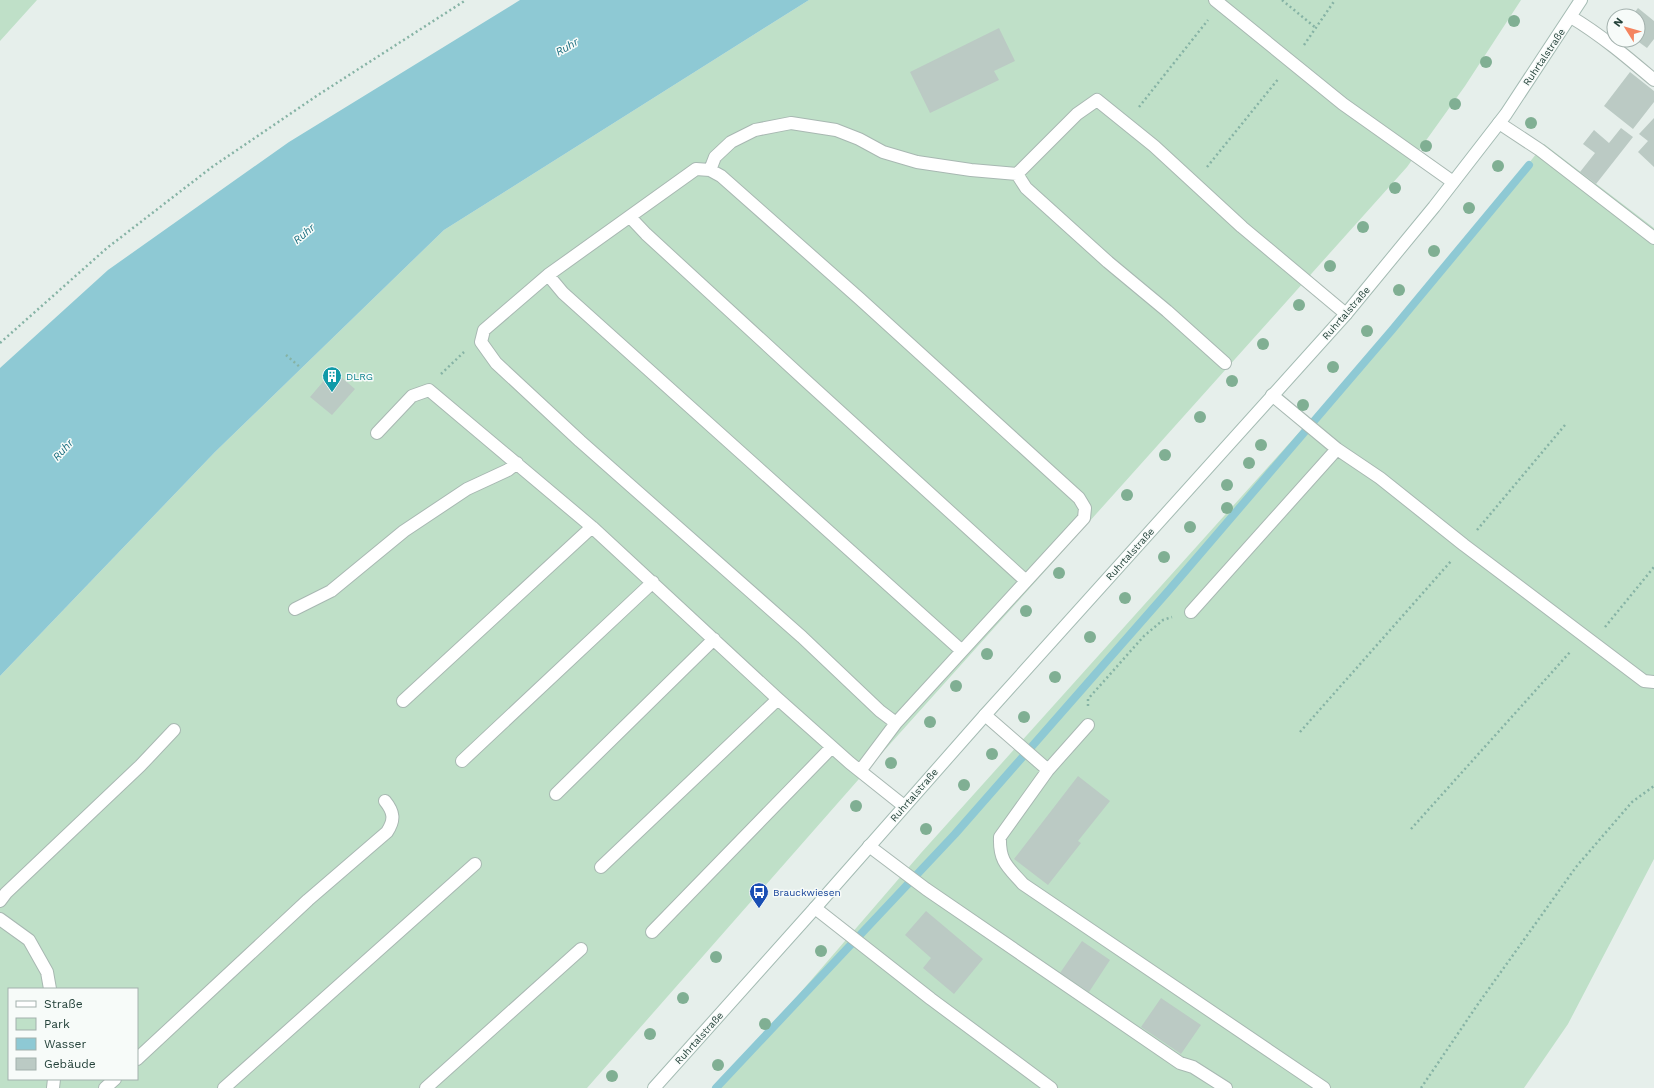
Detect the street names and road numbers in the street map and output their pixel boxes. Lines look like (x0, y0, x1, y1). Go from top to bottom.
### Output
street label: Ruhrtalstraße (1521, 26, 1567, 88)
street label: Ruhrtalstraße (1320, 284, 1372, 342)
street label: Ruhrtalstraße (1104, 525, 1157, 582)
street label: Ruhrtalstraße (888, 766, 940, 824)
street label: Ruhrtalstraße (673, 1009, 726, 1066)

